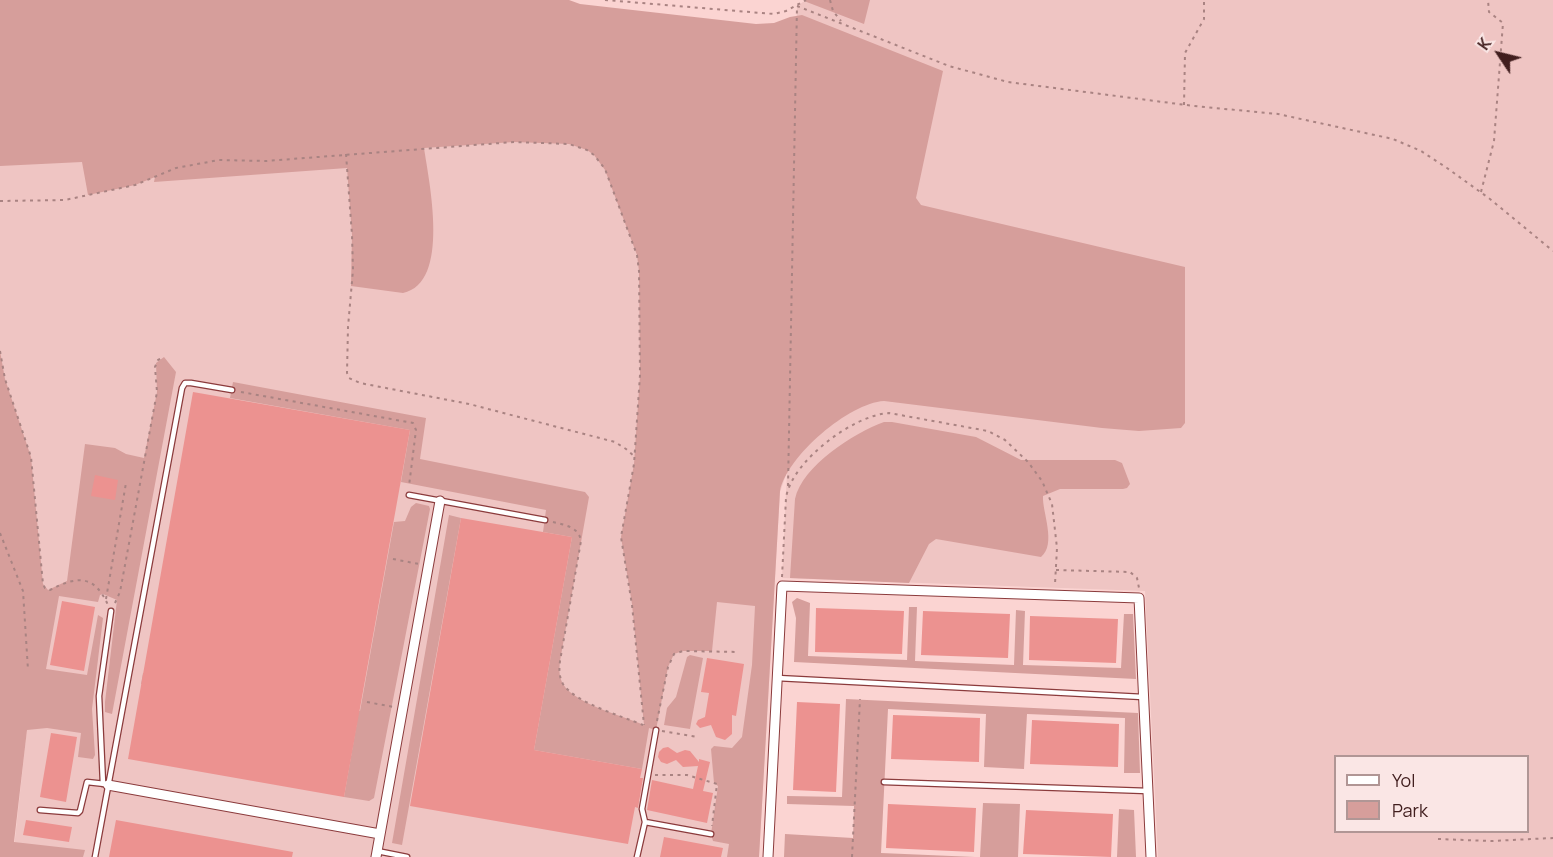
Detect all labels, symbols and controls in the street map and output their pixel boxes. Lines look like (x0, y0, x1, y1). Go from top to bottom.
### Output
north arrow (1469, 24, 1529, 84)
text: K (1472, 33, 1496, 54)
legend (1334, 755, 1529, 833)
text: Yol (1392, 768, 1415, 792)
text: Park (1392, 798, 1428, 822)

